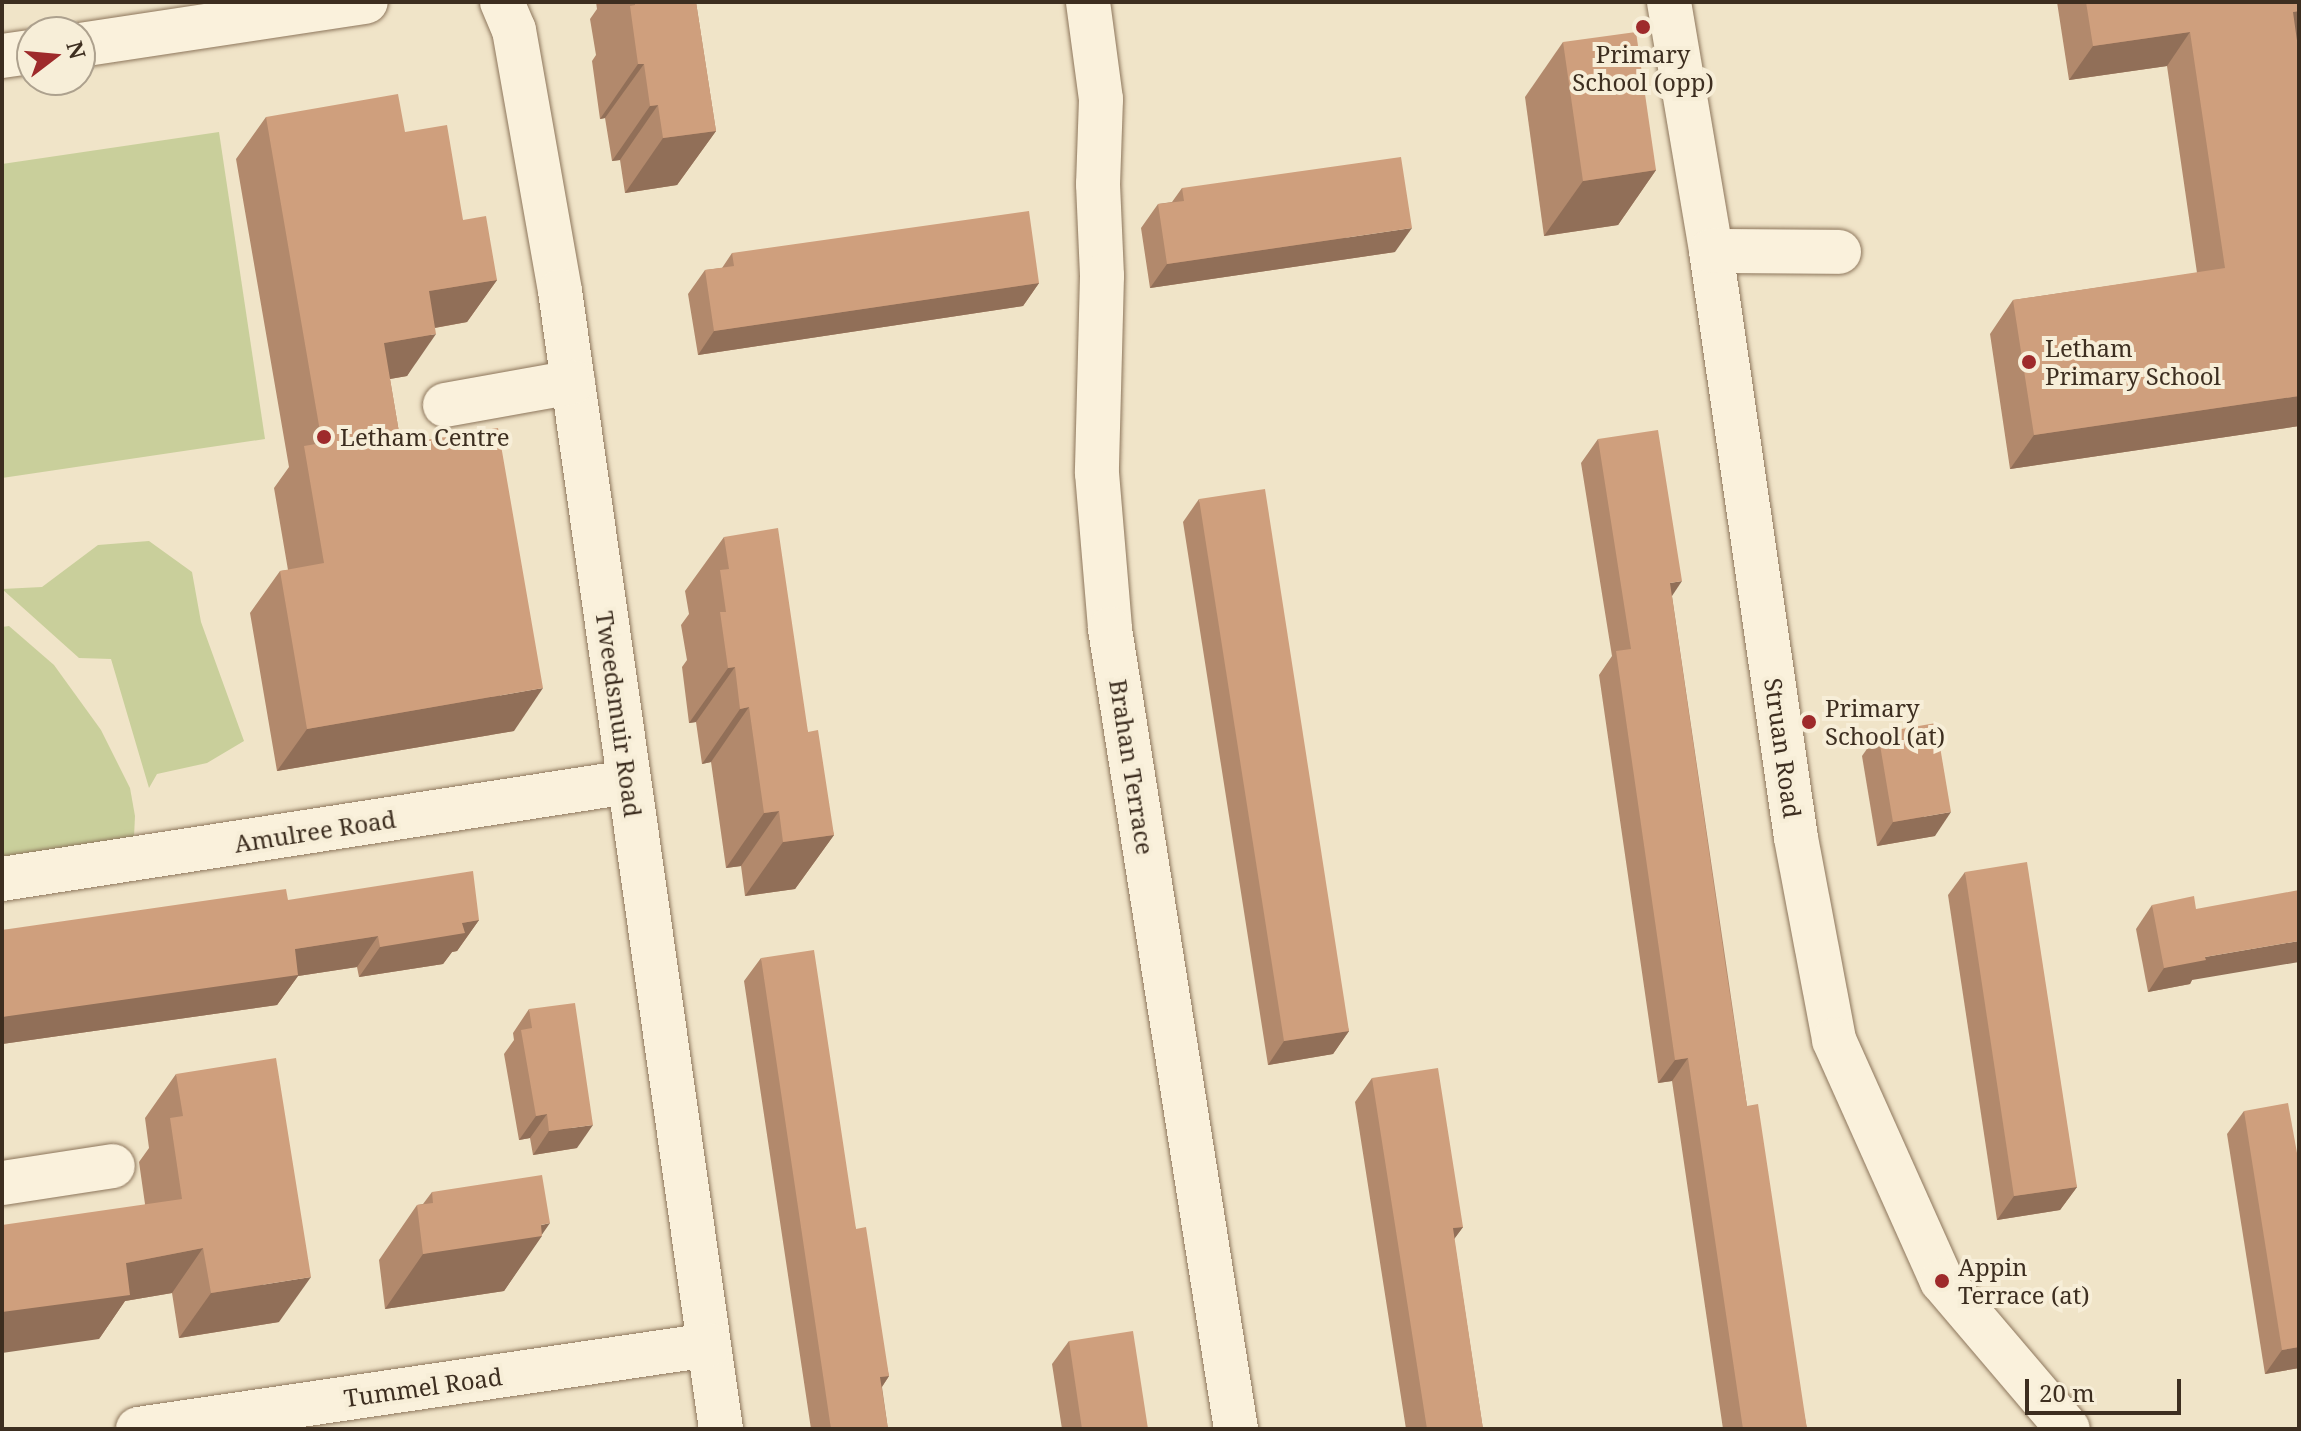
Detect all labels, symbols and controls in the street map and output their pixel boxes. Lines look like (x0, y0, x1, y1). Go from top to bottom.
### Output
north arrow (16, 16, 96, 96)
marker: Primary School (opp) (1634, 18, 1652, 36)
text: N (60, 37, 94, 62)
place label: Primary School (opp) (1572, 40, 1714, 96)
place label: Letham Primary School (2045, 334, 2221, 390)
marker: Letham Primary School (2020, 353, 2038, 371)
place label: Letham Centre (340, 423, 510, 451)
marker: Letham Centre (315, 428, 333, 446)
street label: Tweedsmuir Road (590, 609, 648, 819)
street label: Struan Road (1759, 676, 1807, 820)
street label: Brahan Terrace (1104, 677, 1160, 857)
place label: Primary School (at) (1825, 694, 1945, 750)
marker: Primary School (at) (1800, 713, 1818, 731)
street label: Amulree Road (232, 804, 398, 858)
place label: Appin Terrace (at) (1958, 1253, 2089, 1309)
marker: Appin Terrace (at) (1933, 1272, 1951, 1290)
street label: Tummel Road (342, 1362, 504, 1412)
scale bar (2029, 1363, 2185, 1413)
text: 20 m (2039, 1376, 2095, 1409)

